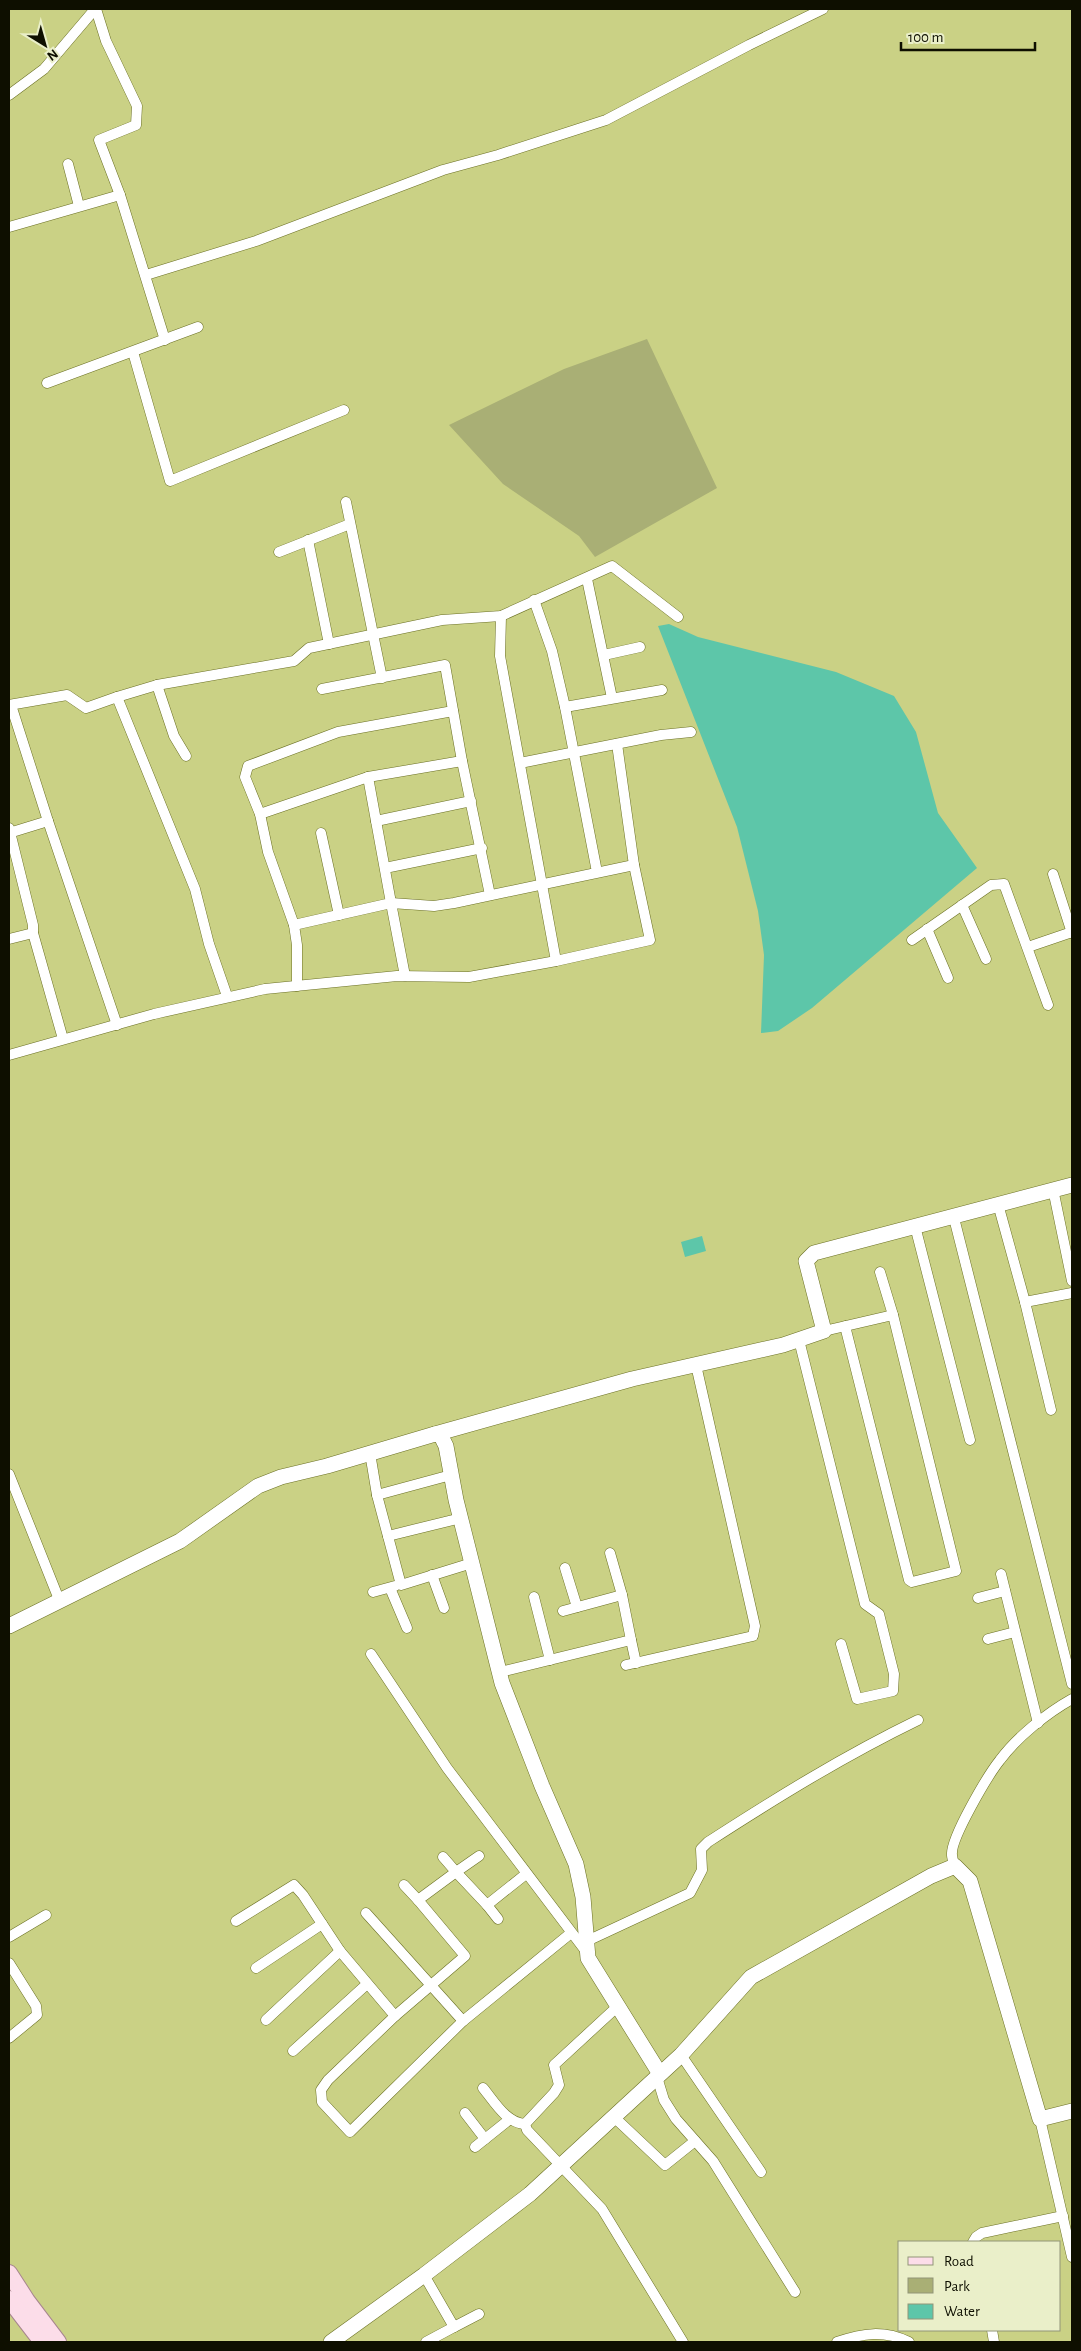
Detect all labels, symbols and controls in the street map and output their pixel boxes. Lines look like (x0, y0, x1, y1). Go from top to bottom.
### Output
north arrow (20, 20, 70, 70)
scale bar (901, 20, 1035, 52)
text: 100 m (908, 30, 943, 45)
text: N (44, 46, 60, 63)
legend (898, 2241, 1061, 2331)
text: Road (944, 2254, 974, 2269)
text: Park (944, 2279, 970, 2294)
text: Water (944, 2304, 980, 2319)

